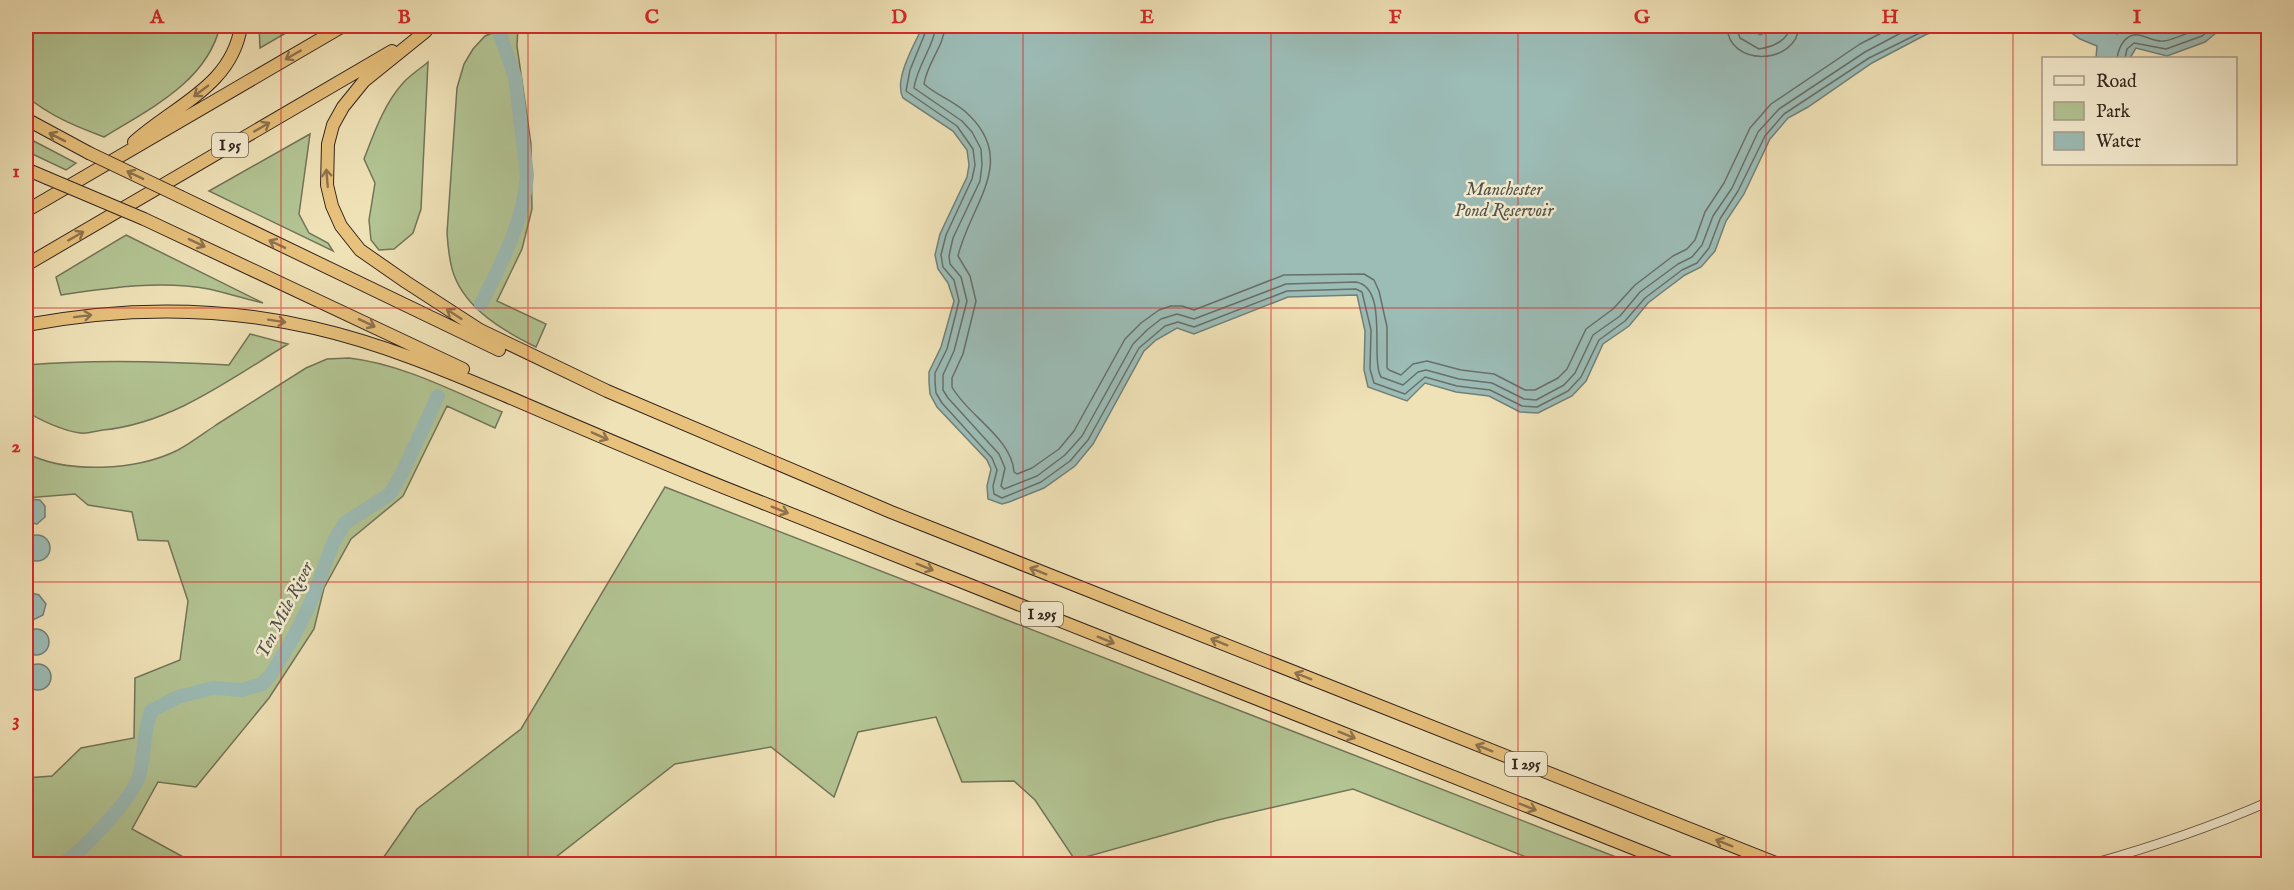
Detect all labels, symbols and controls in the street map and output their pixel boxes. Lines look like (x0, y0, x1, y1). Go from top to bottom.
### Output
text: A (149, 5, 165, 30)
text: B (397, 5, 411, 30)
text: C (645, 5, 659, 30)
text: D (891, 5, 907, 30)
text: E (1140, 5, 1154, 30)
text: F (1389, 5, 1402, 30)
text: G (1634, 5, 1651, 30)
text: H (1881, 5, 1899, 30)
text: I (2133, 5, 2142, 30)
one-way arrow (285, 49, 302, 61)
legend (2042, 57, 2237, 165)
text: Road (2096, 71, 2137, 94)
one-way arrow (193, 84, 209, 97)
text: Park (2096, 101, 2131, 124)
one-way arrow (253, 120, 270, 132)
one-way arrow (48, 131, 66, 142)
text: Water (2096, 131, 2141, 154)
road number: I 95 (212, 133, 248, 157)
text: 1 (12, 159, 20, 184)
one-way arrow (126, 169, 144, 181)
one-way arrow (321, 169, 332, 189)
water label: Manchester Pond Reservoir (1455, 179, 1554, 223)
one-way arrow (67, 230, 84, 242)
one-way arrow (188, 237, 206, 249)
one-way arrow (269, 237, 287, 249)
one-way arrow (446, 308, 463, 320)
one-way arrow (73, 310, 93, 321)
one-way arrow (267, 316, 287, 327)
one-way arrow (358, 318, 376, 330)
one-way arrow (590, 431, 608, 442)
text: 2 (11, 434, 21, 459)
one-way arrow (770, 505, 789, 516)
water label: Ten Mile River (251, 558, 320, 663)
one-way arrow (915, 562, 934, 573)
one-way arrow (1029, 564, 1048, 575)
road number: I 295 (1021, 602, 1063, 626)
one-way arrow (1096, 635, 1115, 646)
one-way arrow (1210, 636, 1229, 647)
one-way arrow (1294, 669, 1313, 680)
text: 3 (12, 708, 20, 733)
one-way arrow (1337, 730, 1356, 741)
one-way arrow (1475, 741, 1494, 752)
road number: I 295 (1505, 752, 1547, 776)
one-way arrow (1518, 802, 1537, 813)
one-way arrow (1715, 837, 1734, 848)

